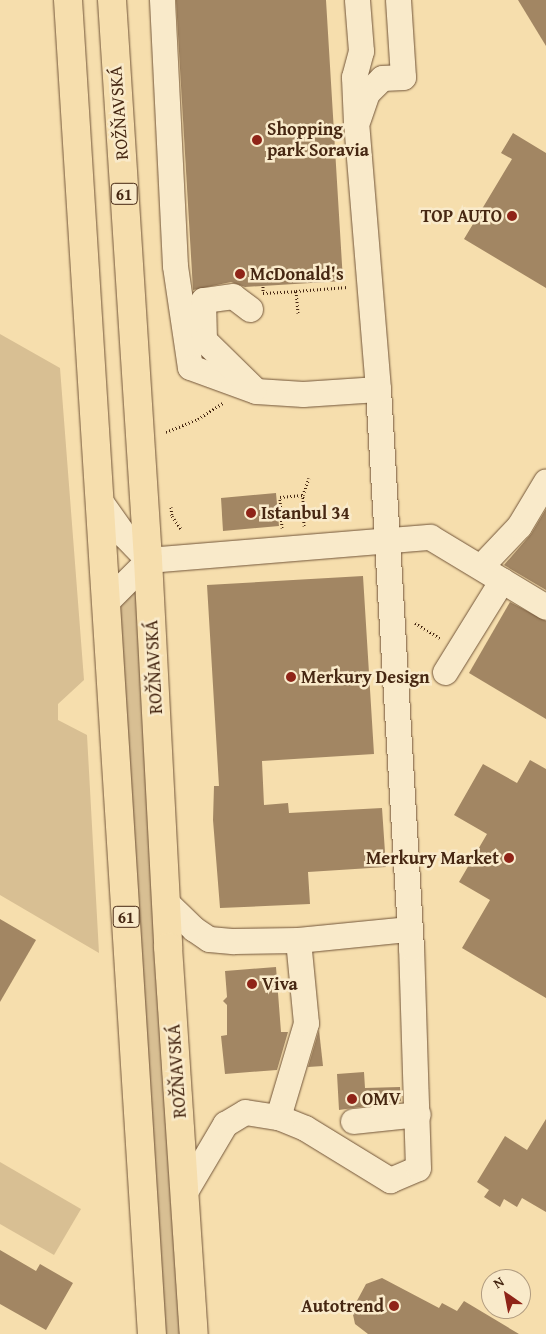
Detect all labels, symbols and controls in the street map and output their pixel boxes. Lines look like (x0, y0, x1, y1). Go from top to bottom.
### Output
street label: ROŽŇAVSKÁ (105, 65, 133, 161)
place label: Shopping park Soravia (267, 119, 369, 162)
marker: Shopping park Soravia (251, 134, 263, 146)
road number: 61 (110, 180, 138, 208)
place label: TOP AUTO (421, 205, 502, 227)
marker: TOP AUTO (506, 210, 518, 222)
place label: McDonald's (250, 263, 344, 285)
marker: McDonald's (234, 268, 246, 280)
place label: Istanbul 34 (261, 502, 350, 524)
marker: Istanbul 34 (245, 507, 257, 519)
street label: ROŽŇAVSKÁ (141, 619, 167, 715)
place label: Merkury Design (301, 666, 430, 688)
marker: Merkury Design (285, 671, 297, 683)
place label: Merkury Market (366, 847, 499, 869)
marker: Merkury Market (503, 852, 515, 864)
road number: 61 (112, 904, 140, 930)
place label: Viva (262, 973, 298, 995)
marker: Viva (246, 978, 258, 990)
street label: ROŽŇAVSKÁ (163, 1023, 191, 1119)
place label: OMV (362, 1088, 401, 1110)
marker: OMV (346, 1093, 358, 1105)
north arrow (481, 1269, 531, 1319)
text: N (489, 1271, 508, 1293)
place label: Autotrend (301, 1295, 384, 1317)
marker: Autotrend (388, 1300, 400, 1312)

